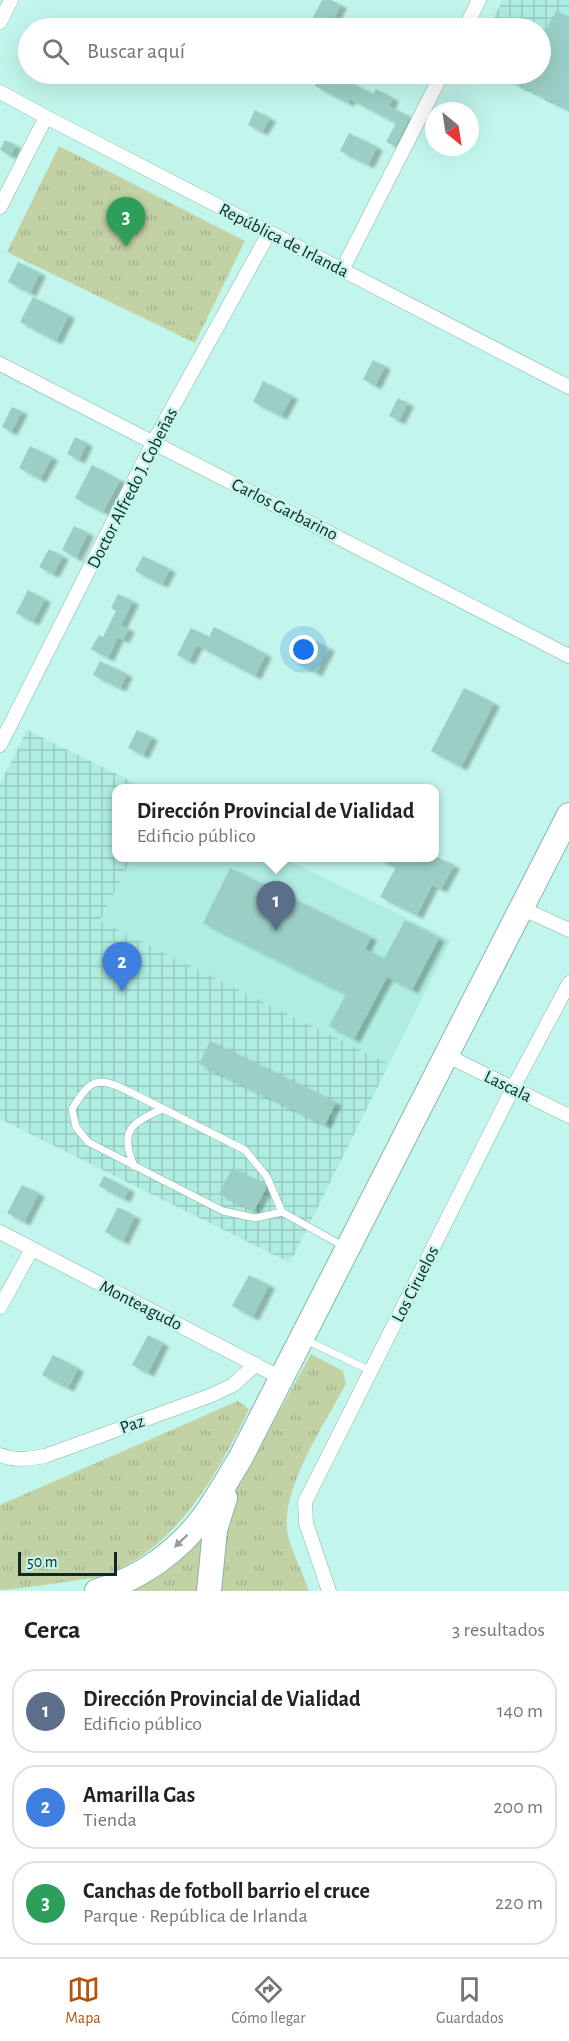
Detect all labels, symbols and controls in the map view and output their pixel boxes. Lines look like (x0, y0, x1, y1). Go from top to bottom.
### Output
search box (18, 18, 551, 84)
icon: search (39, 35, 72, 68)
text: Buscar aquí (87, 40, 185, 62)
north arrow (425, 102, 479, 156)
pin: 3 (106, 198, 146, 247)
street label: República de Irlanda (216, 200, 351, 281)
street label: Doctor Alfredo J. Cobeñas (85, 405, 181, 572)
street label: Carlos Garbarino (229, 475, 341, 544)
your location (289, 635, 318, 664)
popup (112, 784, 439, 862)
text: Dirección Provincial de Vialidad (137, 800, 414, 822)
text: Edificio público (137, 826, 256, 846)
pin: 1 (256, 882, 296, 931)
pin: 2 (102, 942, 142, 992)
street label: Lascala (481, 1068, 534, 1106)
street label: Los Ciruelos (389, 1244, 443, 1325)
street label: Monteagudo (96, 1277, 185, 1334)
street label: Paz (118, 1412, 147, 1438)
one-way arrow (175, 1533, 189, 1547)
scale bar (18, 1549, 117, 1576)
text: 50 m (27, 1554, 58, 1570)
text: Cerca (24, 1617, 81, 1643)
text: 3 resultados (452, 1620, 545, 1640)
text: Dirección Provincial de Vialidad (83, 1688, 361, 1710)
text: 1 (42, 1701, 49, 1721)
text: 140 m (497, 1701, 543, 1721)
text: Edificio público (83, 1714, 202, 1734)
text: Amarilla Gas (83, 1784, 195, 1806)
text: 2 (41, 1797, 50, 1817)
text: 200 m (493, 1797, 543, 1817)
text: Tienda (83, 1810, 137, 1830)
text: Canchas de fotboll barrio el cruce (83, 1880, 370, 1902)
text: 3 (41, 1893, 50, 1913)
text: 220 m (495, 1893, 543, 1913)
text: Parque · República de Irlanda (83, 1906, 308, 1926)
tab: Mapa (65, 1973, 101, 2028)
tab: Cómo llegar (231, 1973, 305, 2028)
tab: Guardados (436, 1973, 504, 2028)

